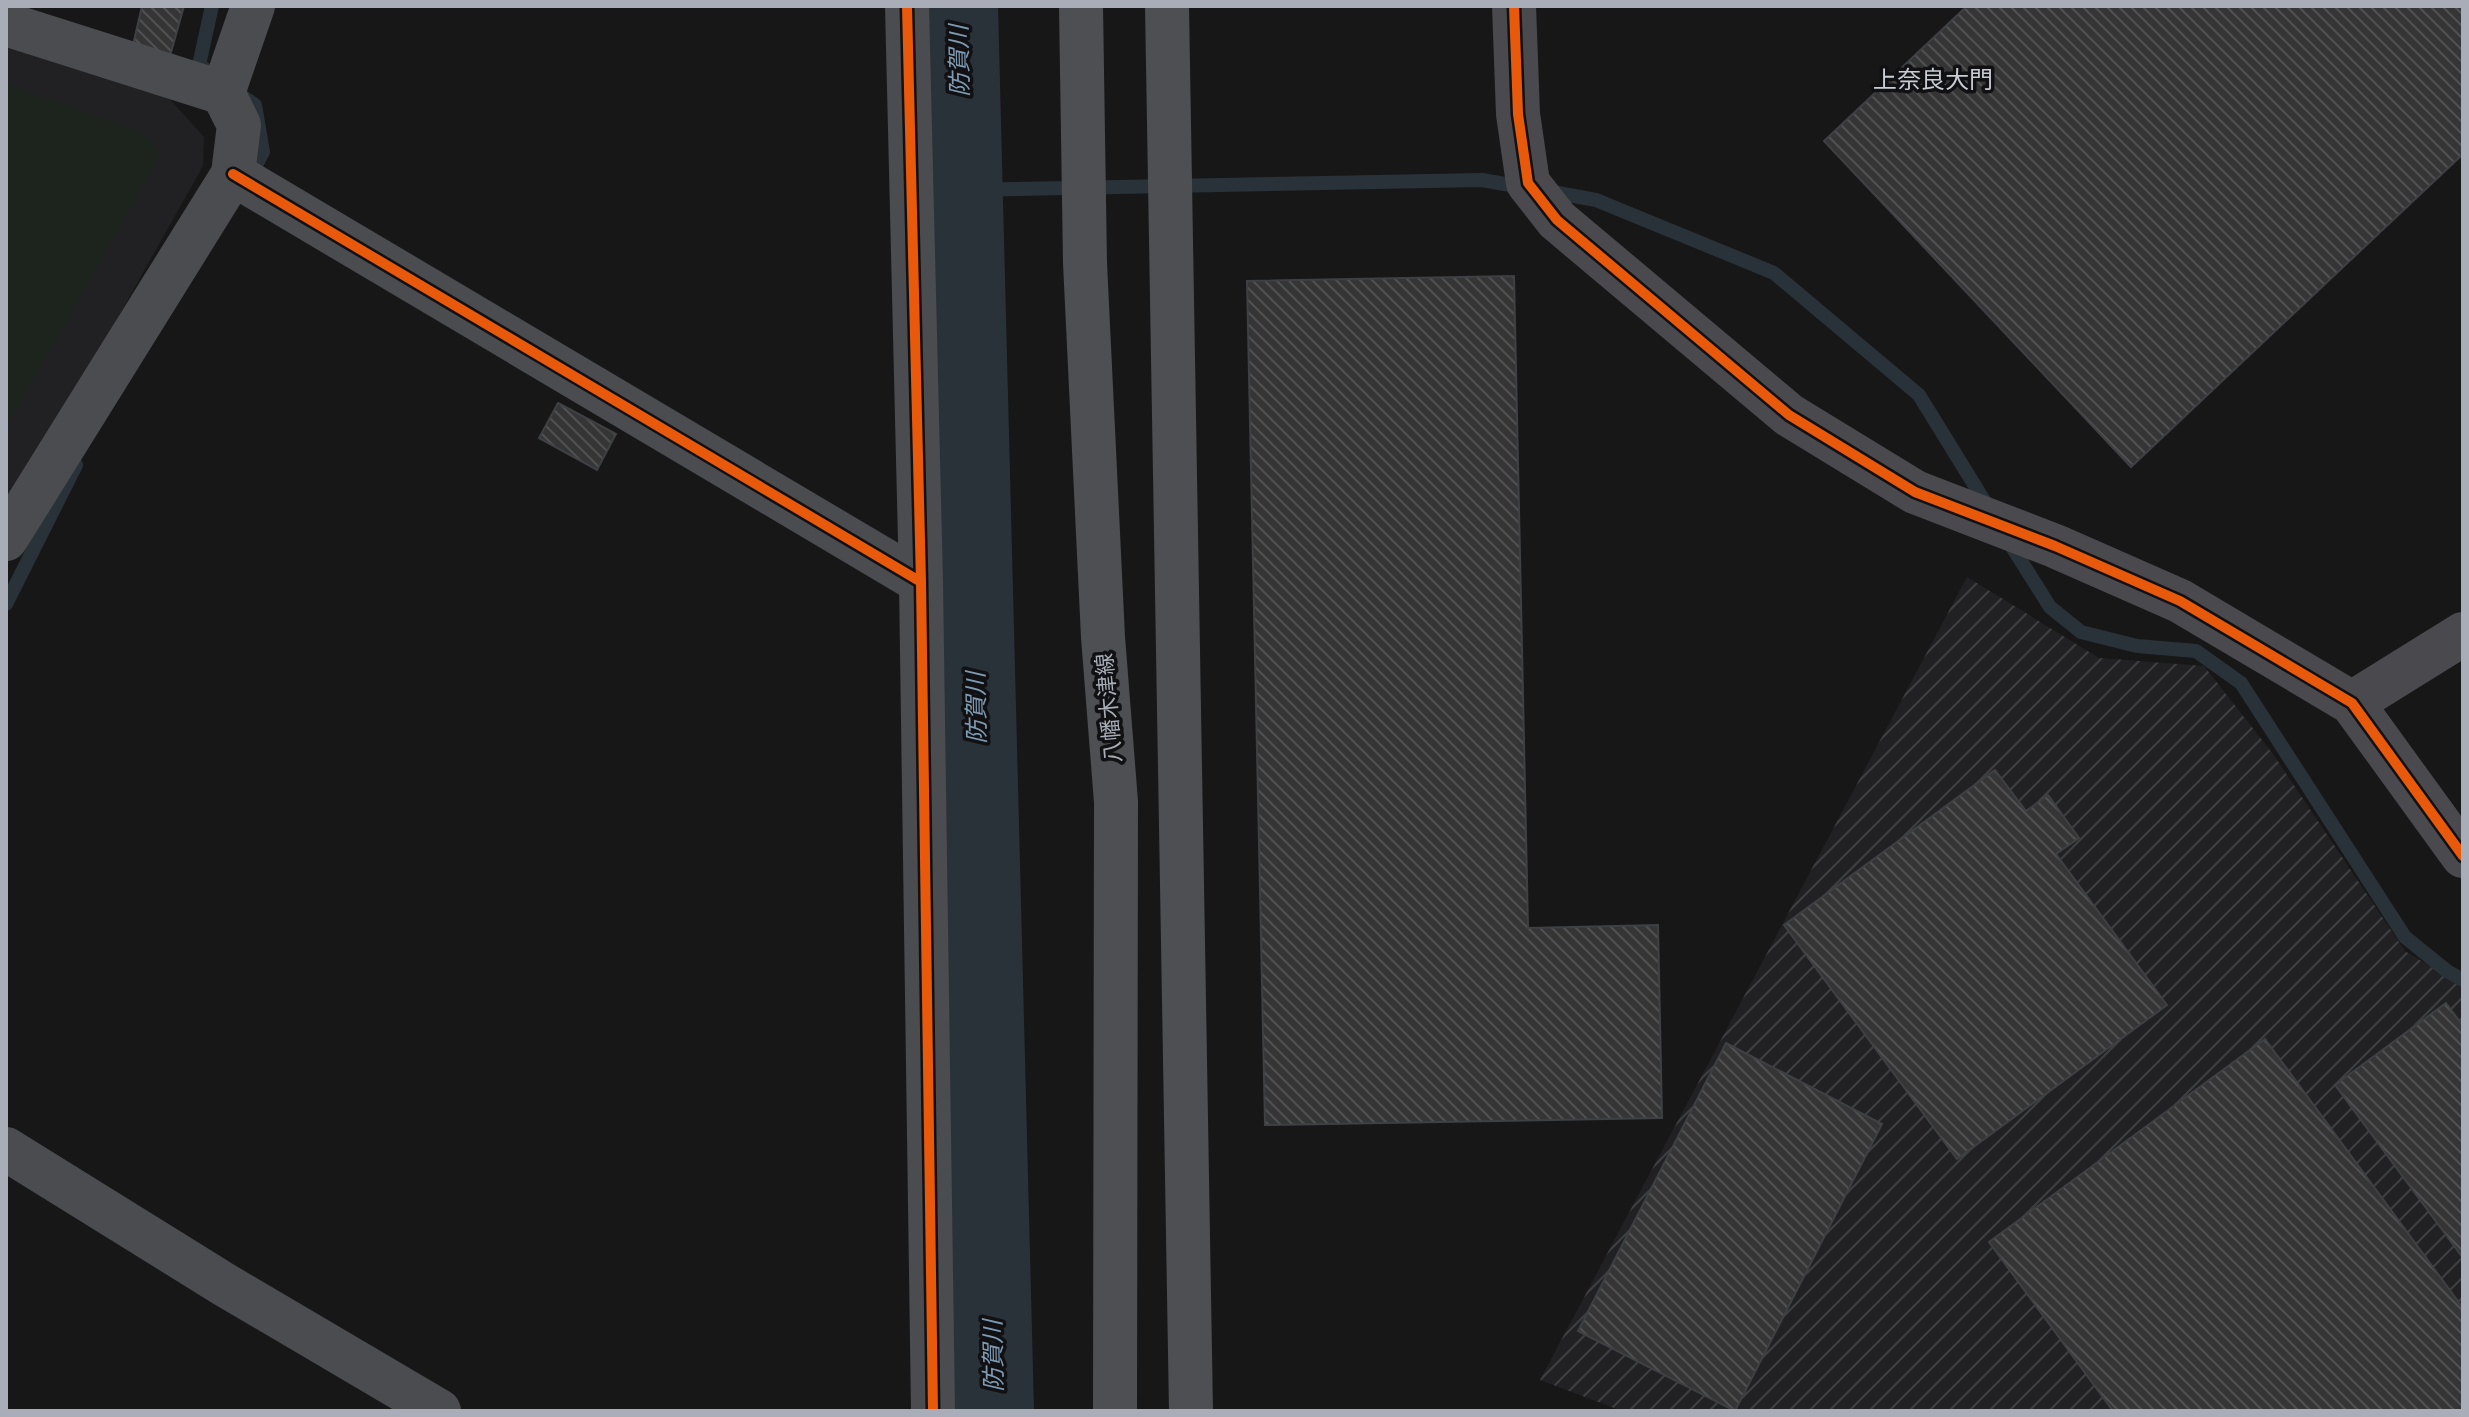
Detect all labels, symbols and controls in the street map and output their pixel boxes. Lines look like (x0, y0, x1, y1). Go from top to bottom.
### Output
water label: 防賀川 (945, 22, 973, 97)
district label: 上奈良大門 (1873, 66, 1993, 93)
street label: 八幡木津線 (1092, 652, 1126, 764)
water label: 防賀川 (962, 669, 990, 744)
water label: 防賀川 (979, 1317, 1007, 1392)

